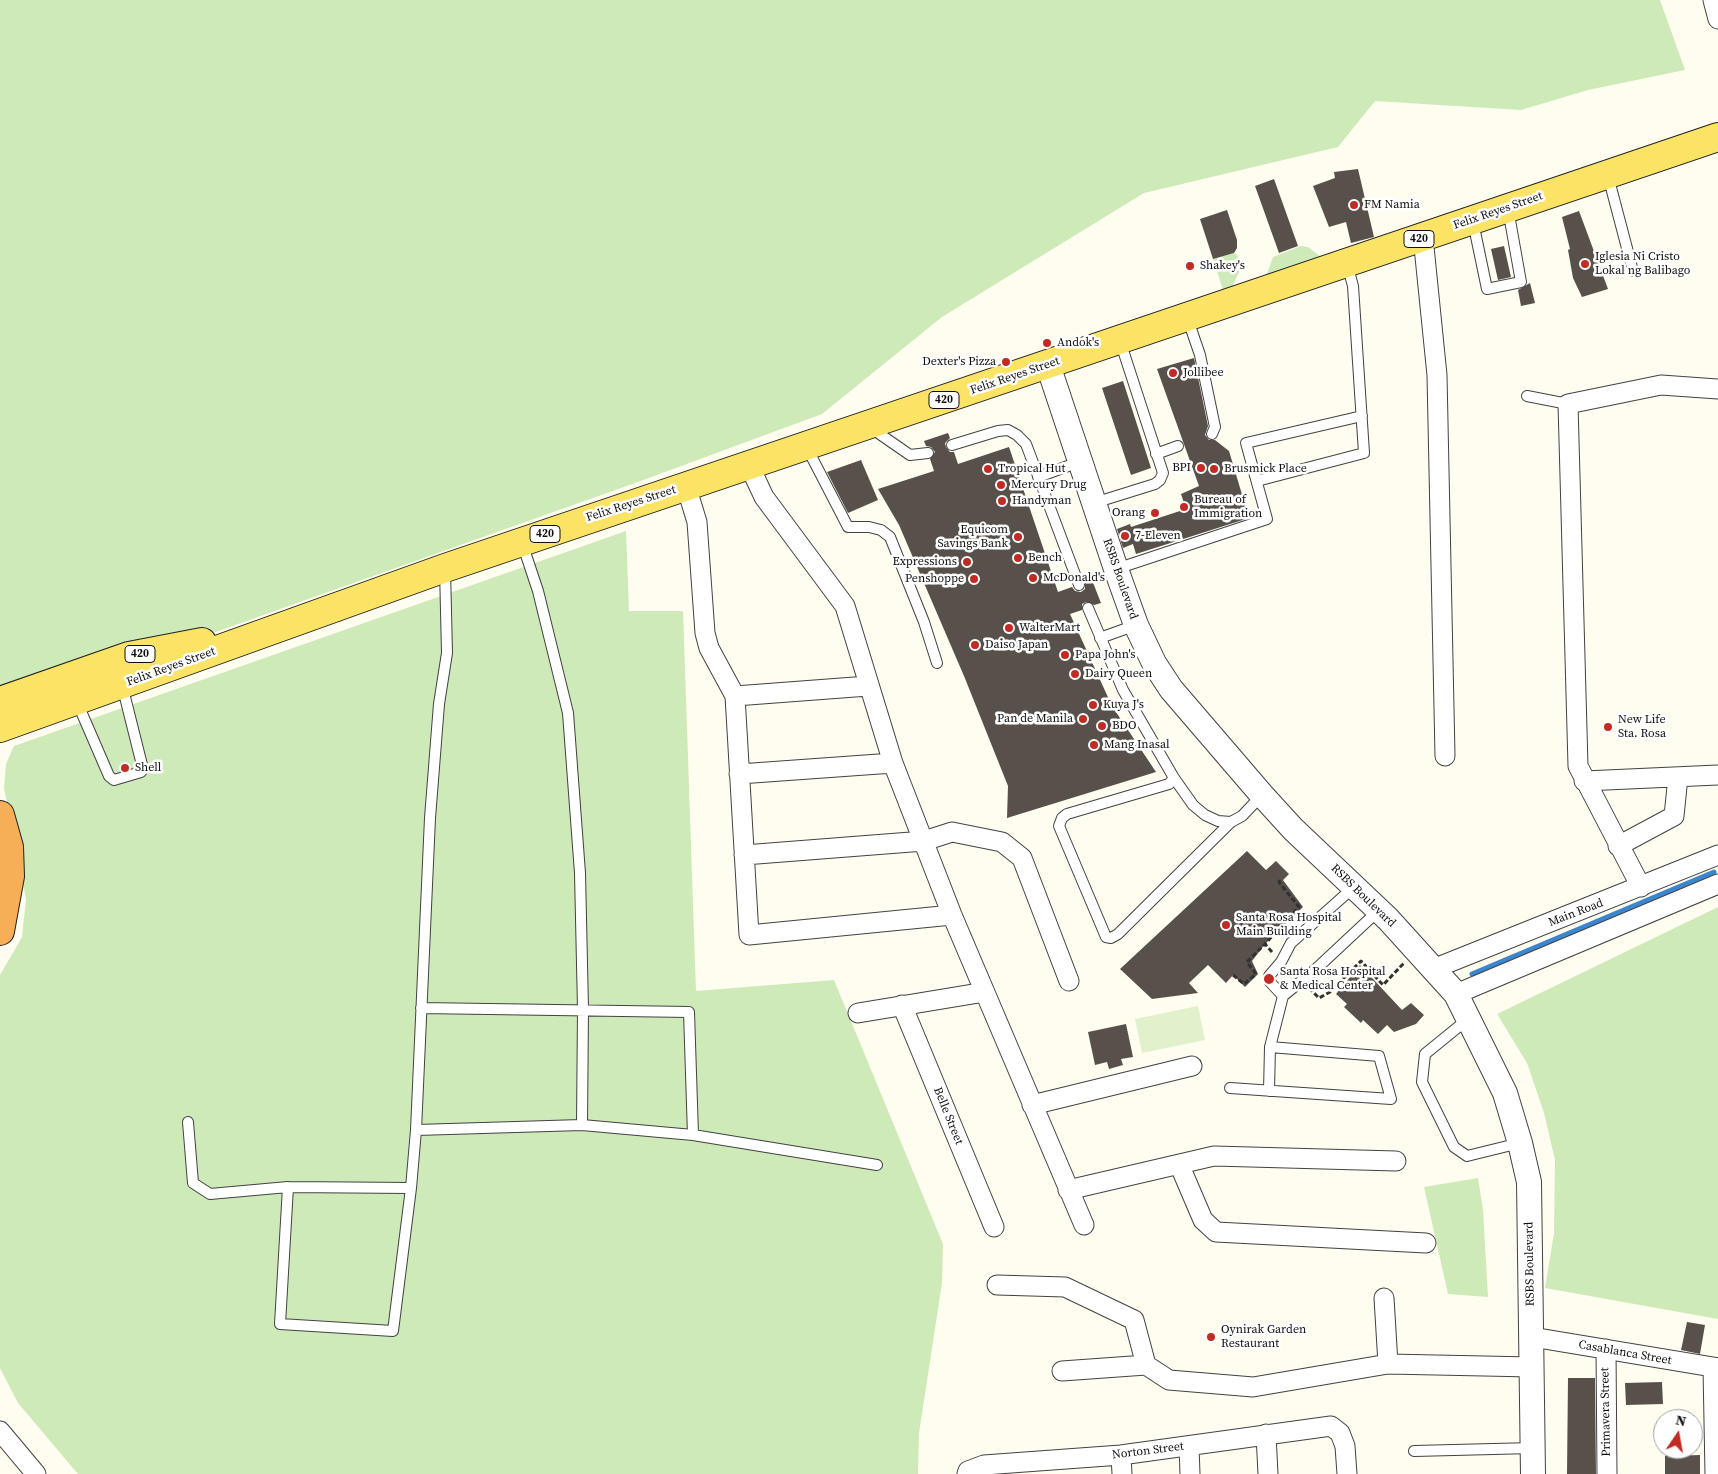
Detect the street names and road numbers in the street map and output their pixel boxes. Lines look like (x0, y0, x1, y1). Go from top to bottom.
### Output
street label: Felix Reyes Street (1451, 189, 1545, 233)
road number: 420 (1404, 230, 1434, 248)
street label: Felix Reyes Street (968, 354, 1062, 398)
road number: 420 (929, 392, 959, 408)
street label: Felix Reyes Street (584, 483, 678, 525)
road number: 420 (530, 526, 560, 542)
street label: RSBS Boulevard (1099, 537, 1141, 621)
street label: Felix Reyes Street (125, 644, 217, 690)
road number: 420 (125, 646, 155, 662)
street label: RSBS Boulevard (1328, 861, 1398, 931)
street label: Main Road (1547, 896, 1605, 930)
street label: Belle Street (930, 1085, 966, 1147)
street label: RSBS Boulevard (1522, 1222, 1538, 1306)
street label: Casablanca Street (1577, 1338, 1673, 1368)
street label: Primavera Street (1598, 1367, 1614, 1457)
street label: Norton Street (1111, 1439, 1185, 1463)

